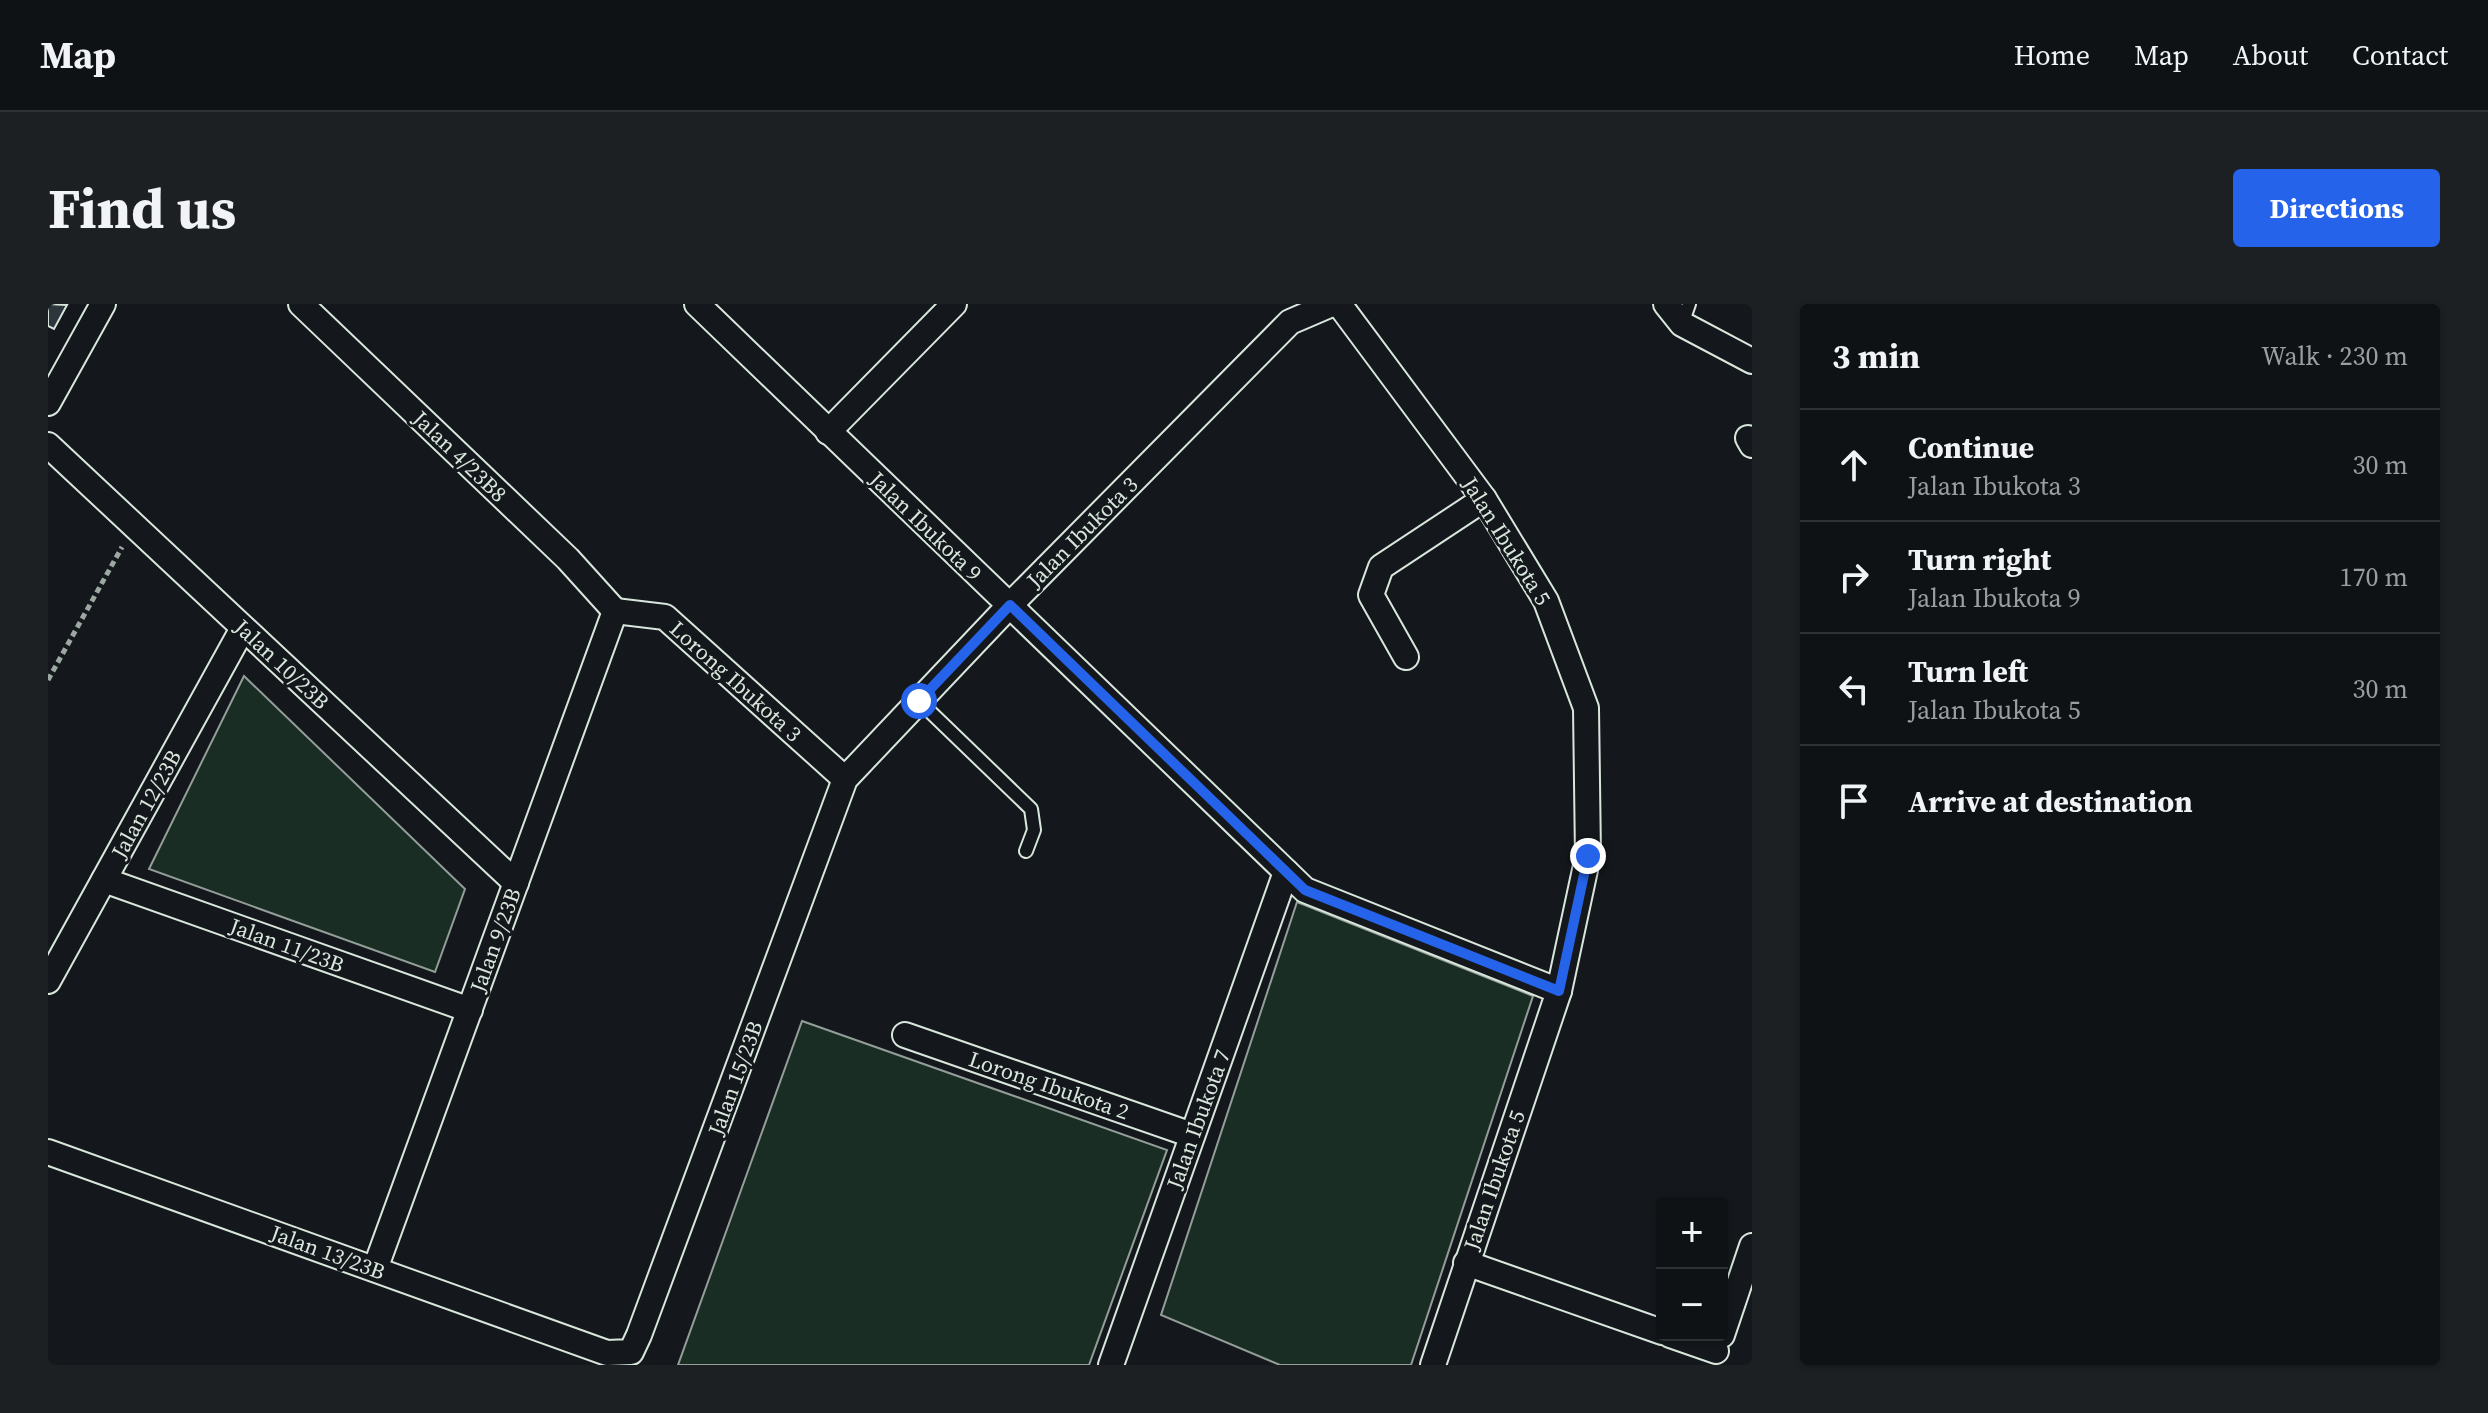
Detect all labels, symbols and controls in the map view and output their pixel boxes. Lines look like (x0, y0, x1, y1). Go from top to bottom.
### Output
text: Map (40, 29, 116, 81)
text: Home (2014, 36, 2090, 74)
text: Map (2134, 36, 2189, 74)
text: About (2233, 36, 2308, 74)
text: Contact (2352, 36, 2448, 74)
button: Directions (2233, 169, 2440, 247)
text: Find us (48, 170, 236, 247)
text: 3 min (1832, 333, 1920, 379)
text: Walk · 230 m (2261, 338, 2408, 374)
street label: Jalan 4/23B8 (406, 403, 514, 508)
text: Continue (1908, 427, 2034, 468)
icon: ahead (1832, 443, 1876, 487)
text: 30 m (2353, 447, 2408, 483)
street label: Jalan Ibukota 9 (862, 464, 989, 588)
text: Jalan Ibukota 3 (1908, 468, 2081, 504)
street label: Jalan Ibukota 3 (1019, 470, 1144, 595)
street label: Jalan Ibukota 5 (1455, 470, 1558, 611)
text: Turn right (1908, 539, 2051, 580)
icon: right (1832, 555, 1876, 599)
text: 170 m (2340, 559, 2408, 595)
text: Jalan Ibukota 9 (1908, 580, 2081, 616)
street label: Jalan 10/23B (227, 611, 336, 716)
street label: Lorong Ibukota 3 (664, 614, 808, 748)
text: Turn left (1908, 651, 2028, 692)
icon: left (1832, 667, 1876, 711)
text: 30 m (2353, 671, 2408, 707)
route start (901, 683, 937, 719)
text: Jalan Ibukota 5 (1908, 692, 2081, 728)
street label: Jalan 12/23B (103, 744, 188, 865)
icon: arrive (1832, 779, 1876, 823)
text: Arrive at destination (1908, 781, 2193, 822)
route end (1570, 838, 1606, 874)
street label: Jalan 9/23B (462, 884, 528, 997)
street label: Jalan 11/23B (225, 910, 348, 980)
street label: Jalan 15/23B (700, 1017, 770, 1140)
street label: Lorong Ibukota 2 (965, 1044, 1133, 1126)
street label: Jalan Ibukota 7 (1159, 1045, 1237, 1194)
street label: Jalan Ibukota 5 (1456, 1106, 1532, 1255)
map controls (1656, 1197, 1728, 1341)
button: + (1656, 1197, 1728, 1269)
street label: Jalan 13/23B (266, 1217, 389, 1287)
button: − (1656, 1269, 1728, 1341)

